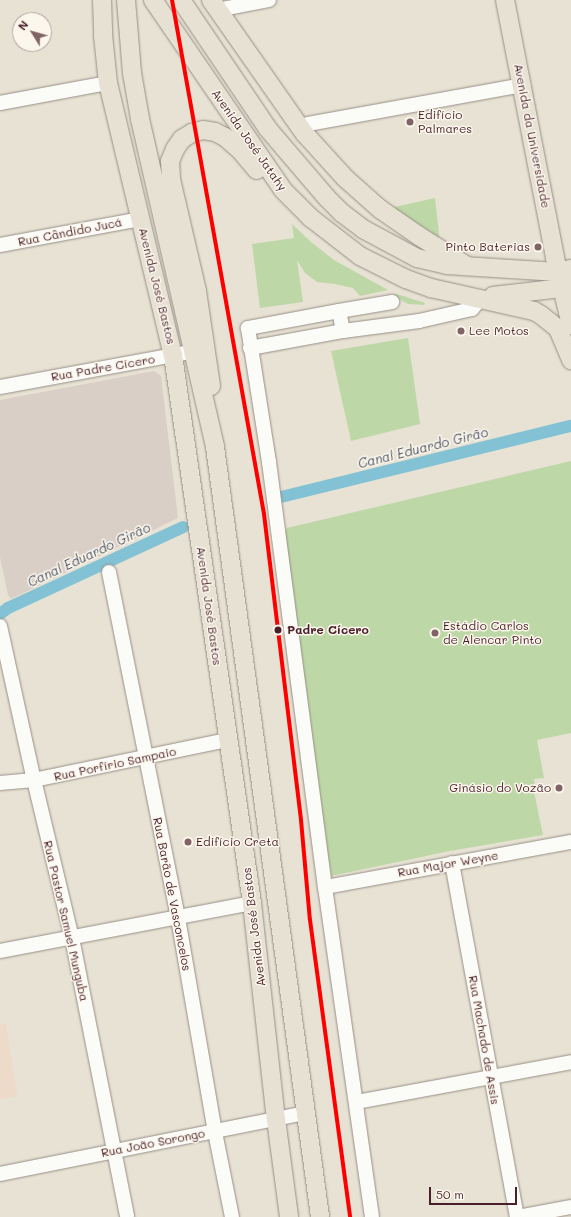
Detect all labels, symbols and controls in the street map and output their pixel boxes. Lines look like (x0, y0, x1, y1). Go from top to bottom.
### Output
north arrow (12, 12, 52, 52)
text: N (14, 17, 31, 33)
street label: Avenida da Universidade (511, 63, 553, 209)
street label: Avenida José Jatahy (208, 86, 290, 194)
place label: Edifício Palmares (418, 108, 472, 136)
marker: Edifício Palmares (405, 117, 415, 127)
street label: Rua Cândido Jucá (17, 215, 123, 249)
street label: Avenida José Bastos (136, 226, 178, 346)
place label: Pinto Baterias (445, 240, 530, 254)
marker: Pinto Baterias (533, 242, 543, 252)
place label: Lee Motos (469, 324, 529, 338)
marker: Lee Motos (456, 326, 466, 336)
street label: Rua Padre Cícero (50, 352, 156, 384)
water label: Canal Eduardo Girão (356, 424, 490, 472)
water label: Canal Eduardo Girão (25, 520, 153, 590)
street label: Avenida José Bastos (194, 546, 224, 666)
place label: Estádio Carlos de Alencar Pinto (443, 619, 542, 647)
place label: Padre Cícero (287, 623, 369, 637)
marker: Padre Cícero (272, 624, 284, 636)
marker: Estádio Carlos de Alencar Pinto (430, 628, 440, 638)
street label: Rua Porfírio Sampaio (53, 744, 177, 784)
place label: Ginásio do Vozão (449, 781, 551, 795)
marker: Ginásio do Vozão (554, 783, 564, 793)
street label: Rua Barão de Vasconcelos (150, 816, 194, 972)
place label: Edifício Creta (196, 835, 279, 849)
marker: Edifício Creta (183, 837, 193, 847)
street label: Rua Pastor Samuel Munguba (40, 839, 92, 1003)
street label: Rua Major Weyne (397, 848, 499, 880)
street label: Avenida José Bastos (240, 867, 268, 987)
street label: Rua Machado de Assis (466, 974, 502, 1106)
street label: Rua João Sorongo (100, 1126, 206, 1160)
scale bar (431, 1179, 519, 1205)
text: 50 m (436, 1186, 464, 1202)

